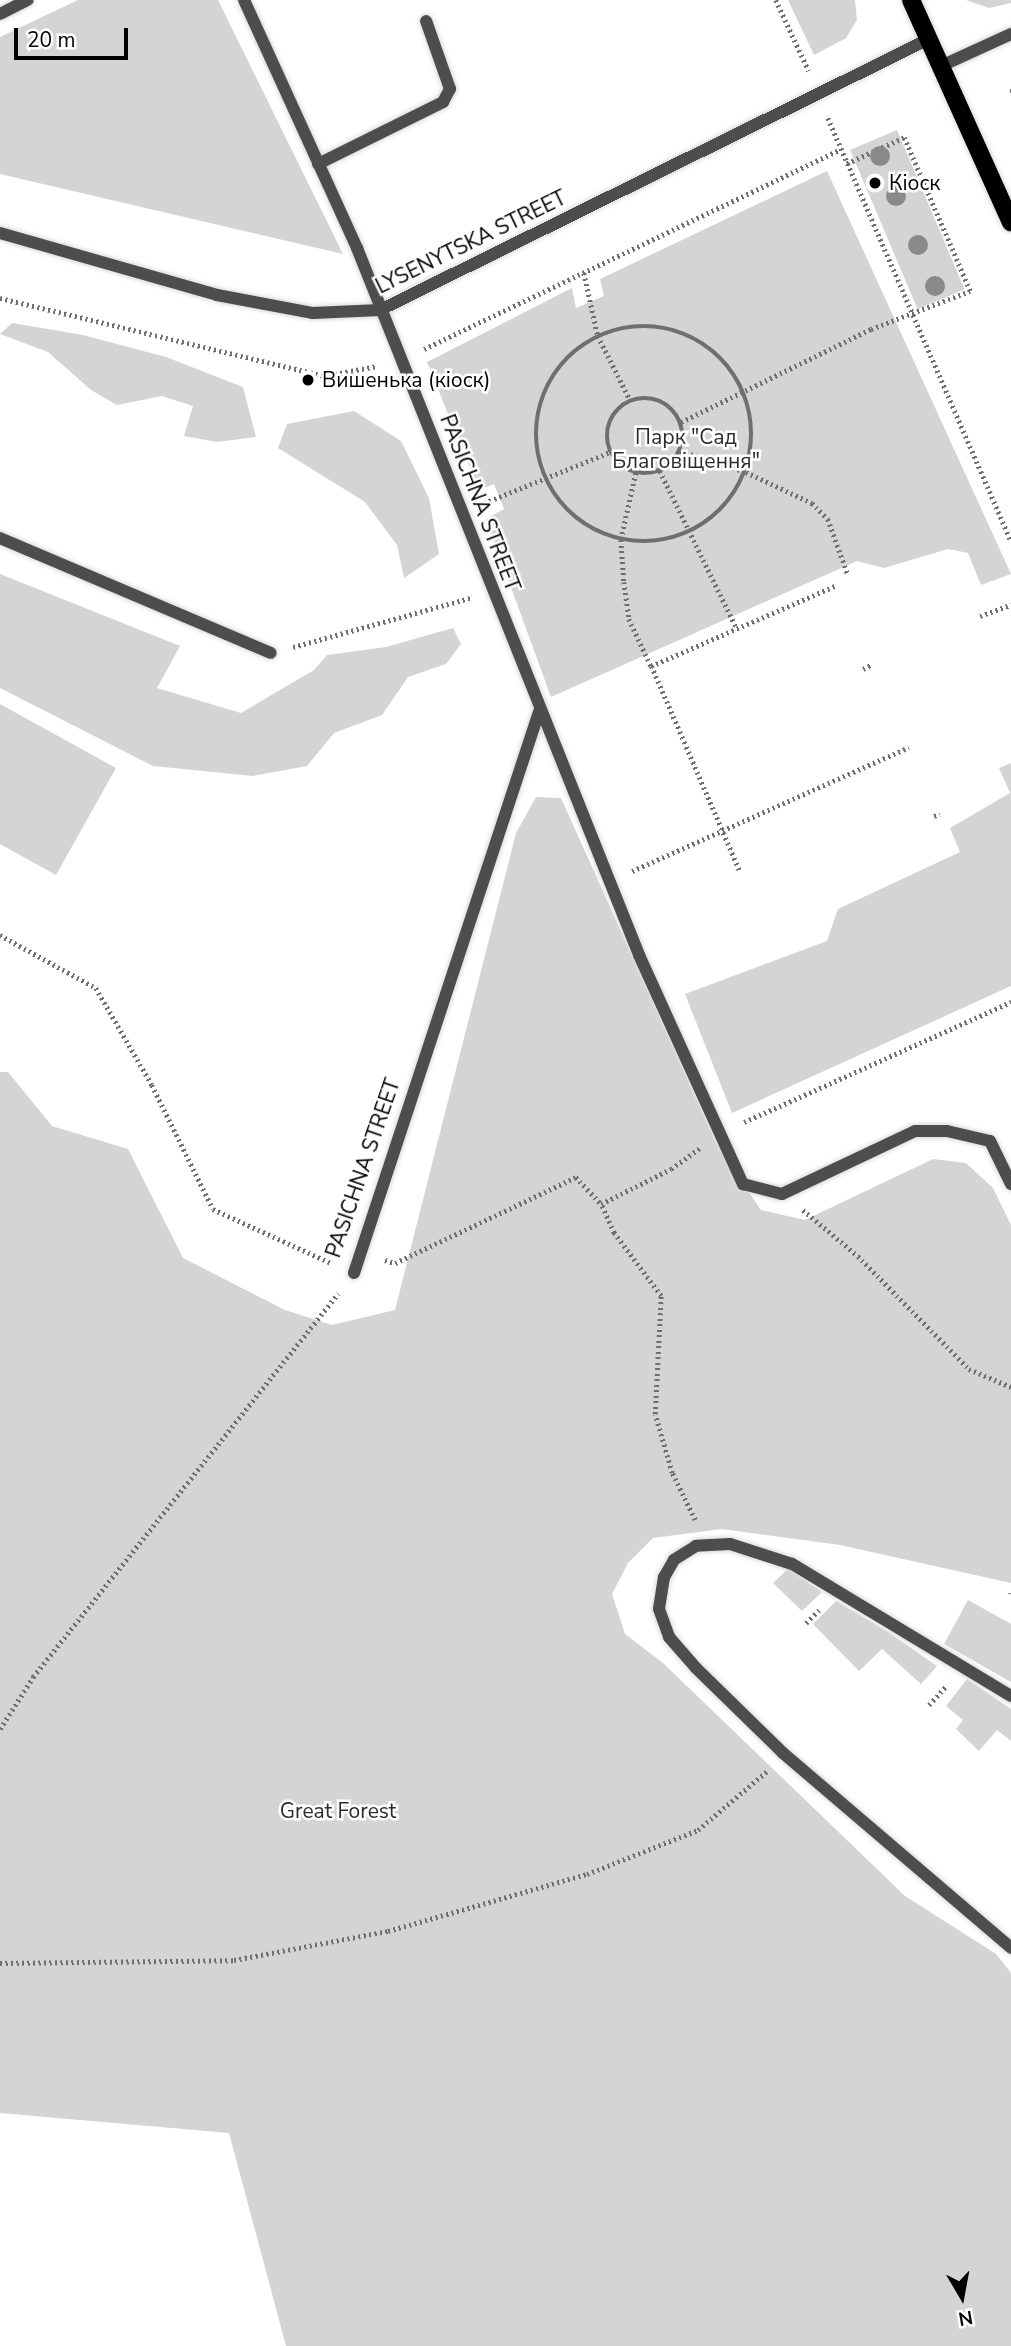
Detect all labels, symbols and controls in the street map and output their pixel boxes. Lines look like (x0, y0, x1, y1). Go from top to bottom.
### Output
scale bar (18, 14, 131, 58)
text: 20 m (27, 26, 76, 54)
place label: Кіоск (889, 170, 940, 196)
marker: Кіоск (867, 175, 883, 191)
street label: LYSENYTSKA STREET (372, 185, 570, 299)
place label: Вишенька (кіоск) (322, 367, 490, 393)
marker: Вишенька (кіоск) (300, 372, 316, 388)
street label: PASICHNA STREET (435, 411, 525, 595)
park label: Парк "Сад Благовіщення" (612, 424, 760, 474)
street label: PASICHNA STREET (321, 1075, 405, 1261)
park label: Great Forest (280, 1798, 396, 1824)
north arrow (927, 2262, 997, 2332)
text: N (956, 2304, 975, 2332)

